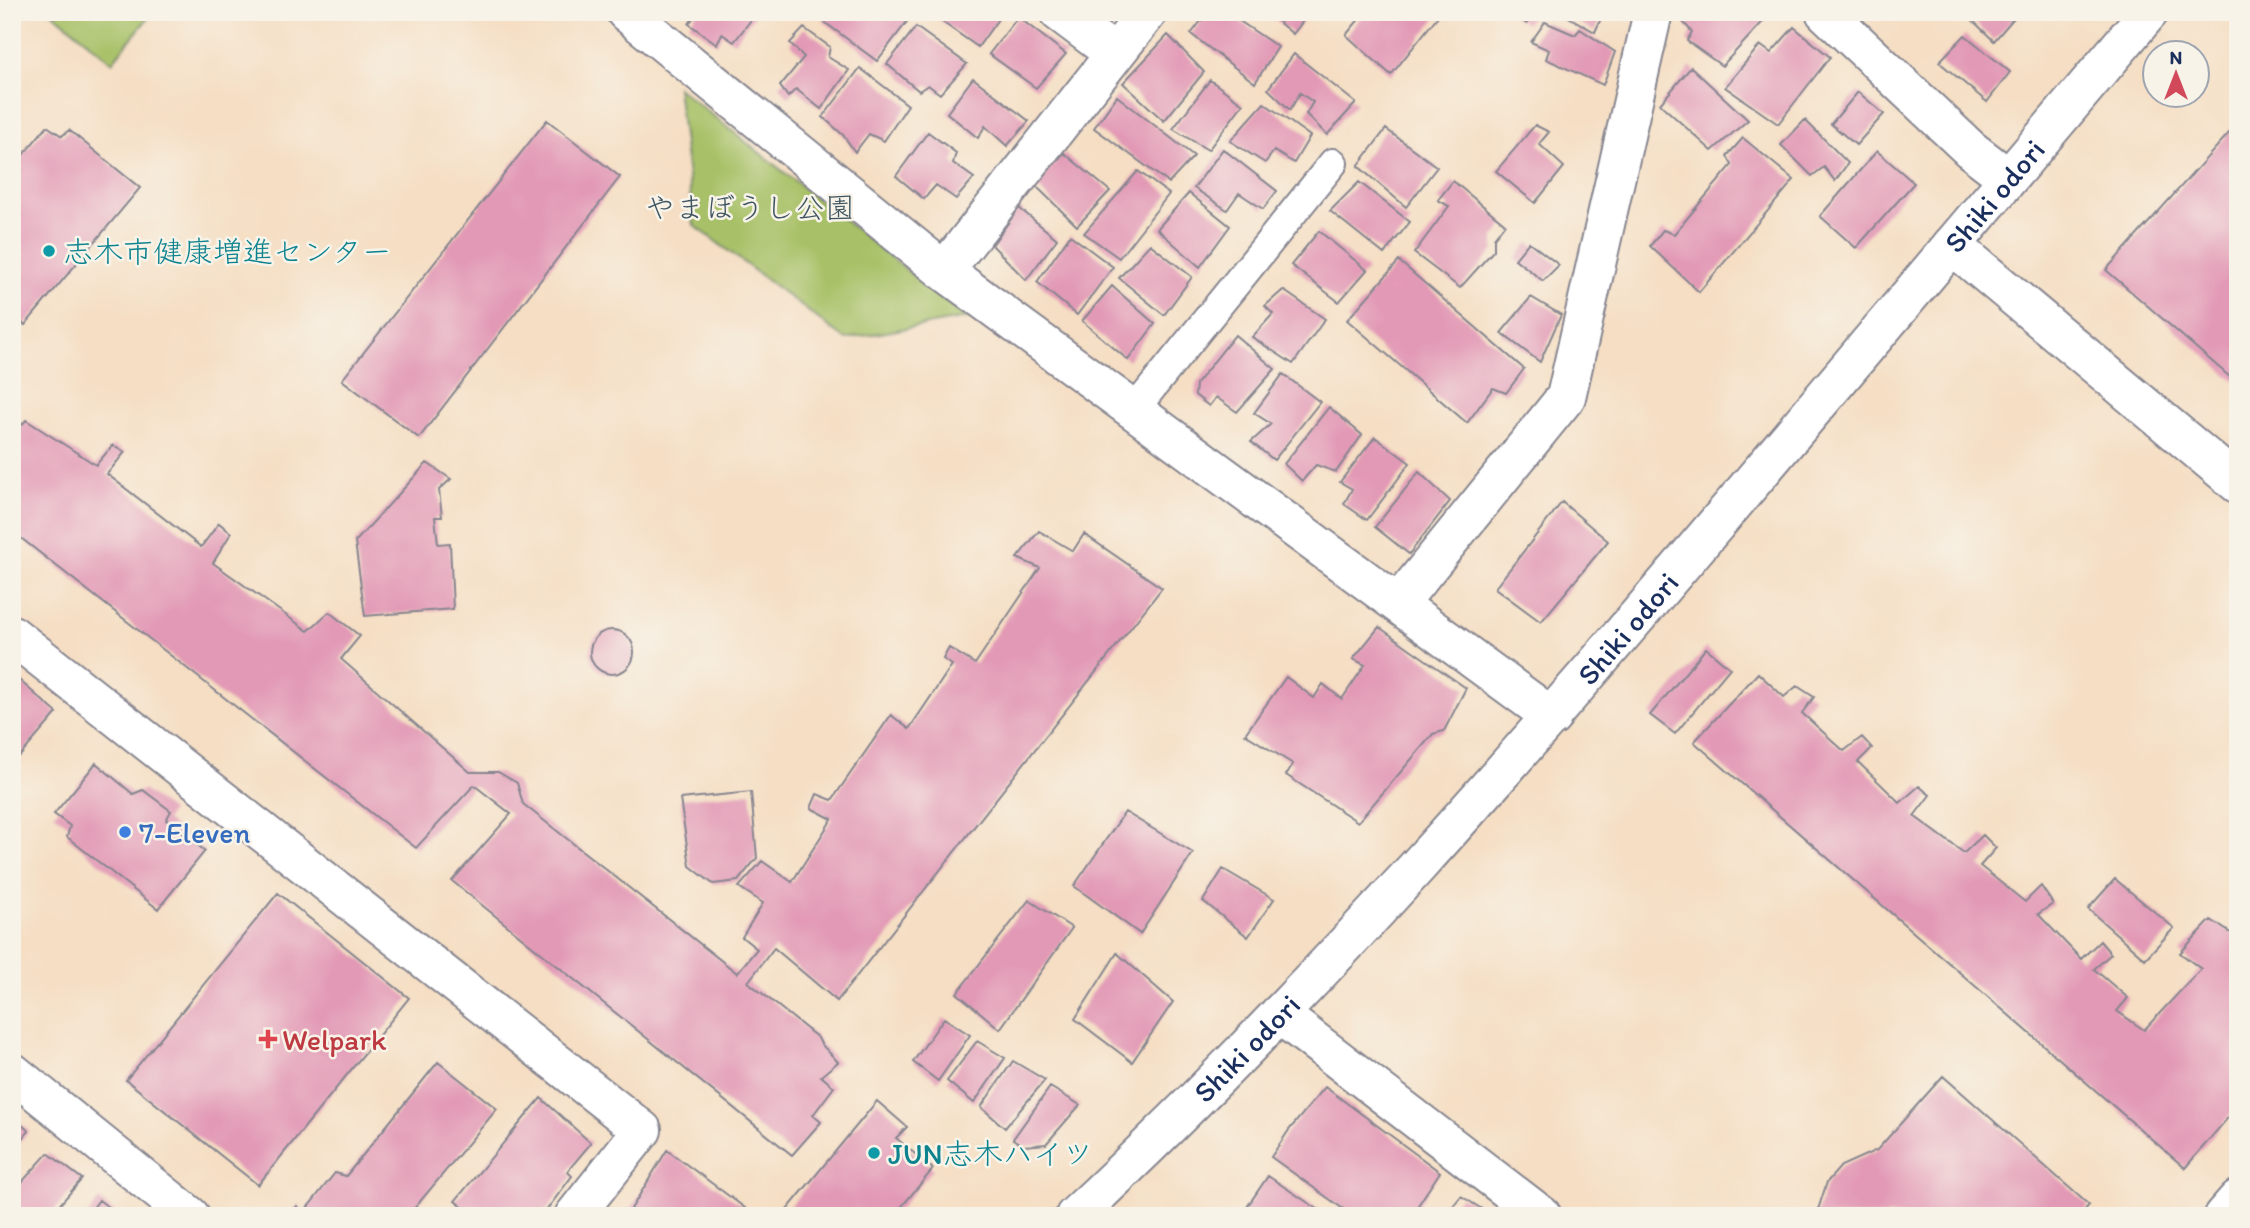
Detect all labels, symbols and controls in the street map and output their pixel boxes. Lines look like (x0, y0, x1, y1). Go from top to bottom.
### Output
north arrow (2142, 38, 2212, 108)
text: N (2170, 46, 2182, 69)
street label: Shiki odori (1936, 131, 2052, 260)
park label: やまぼうし公園 (645, 189, 855, 226)
place label: 志木市健康増進センター (63, 233, 392, 270)
marker: 志木市健康増進センター (41, 243, 57, 259)
street label: Shiki odori (1569, 564, 1686, 692)
place label: 7-Eleven (139, 814, 250, 851)
marker: 7-Eleven (117, 824, 133, 840)
street label: Shiki odori (1185, 986, 1307, 1110)
place label: Welpark (282, 1021, 387, 1058)
marker: Welpark (260, 1031, 276, 1047)
place label: JUN志木ハイツ (888, 1135, 1093, 1172)
marker: JUN志木ハイツ (866, 1145, 882, 1161)

